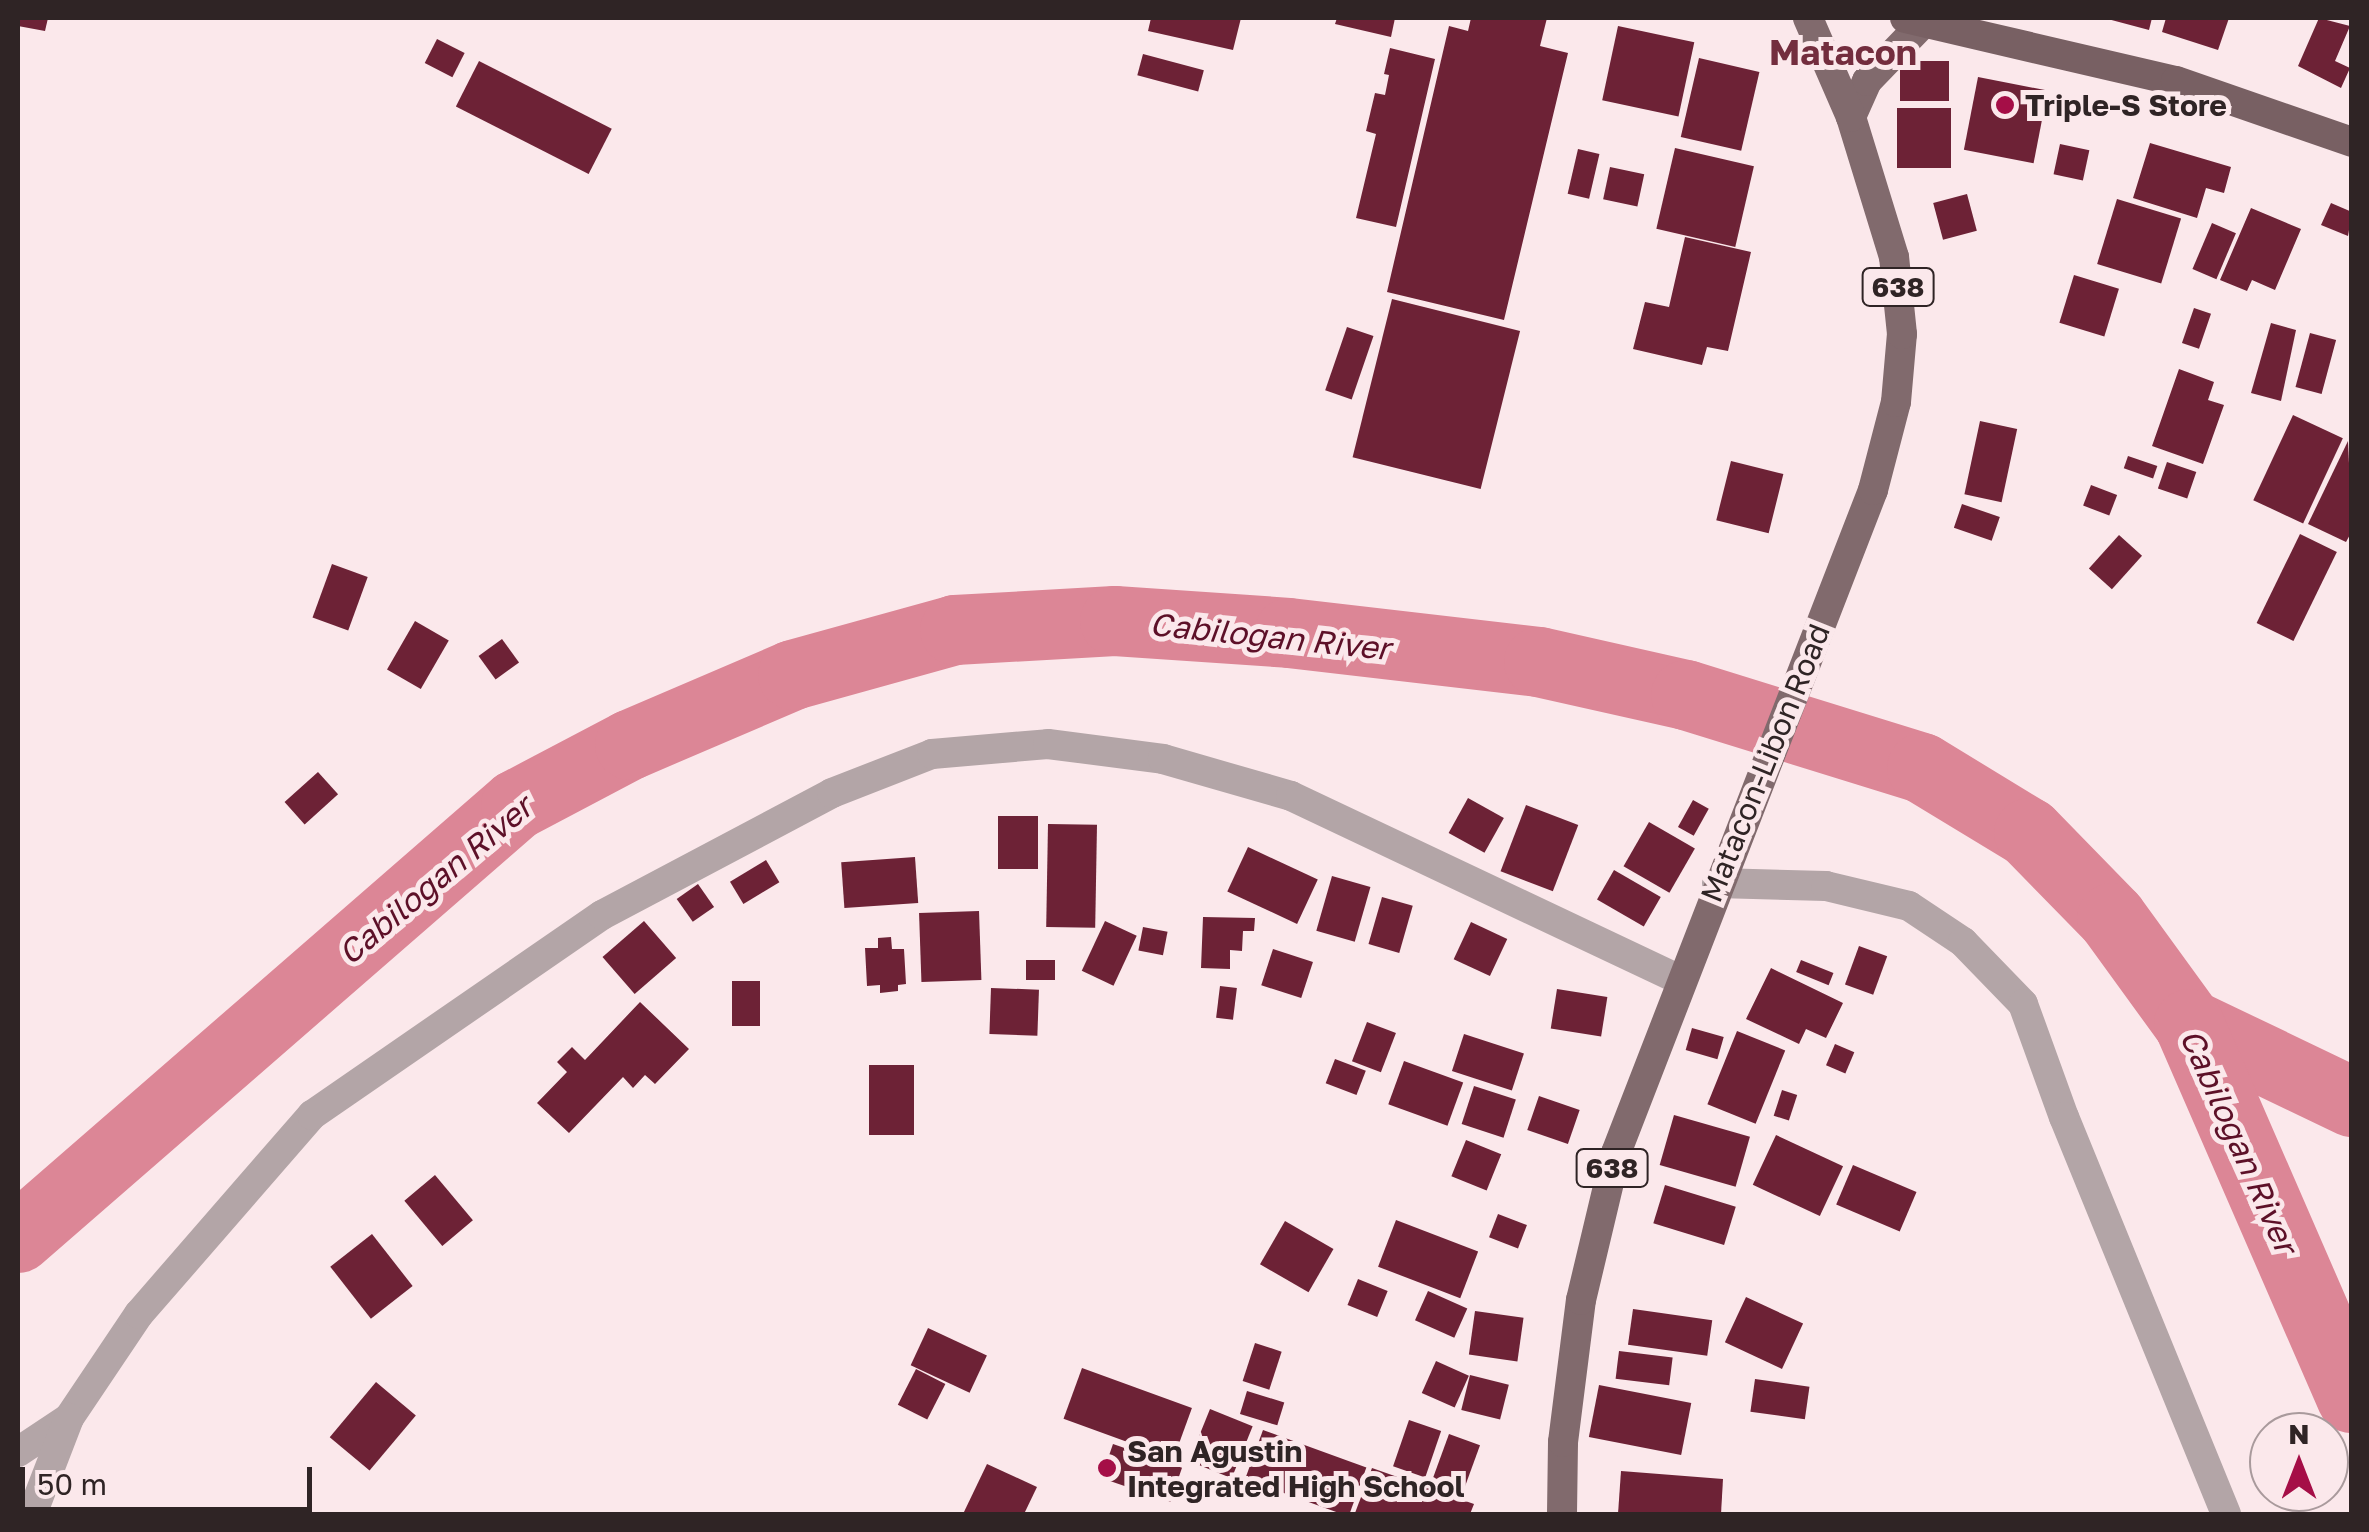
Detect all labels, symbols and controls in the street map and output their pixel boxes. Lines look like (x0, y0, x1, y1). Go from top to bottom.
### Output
district label: Matacon (1769, 31, 1917, 73)
place label: Triple-S Store (2025, 87, 2227, 123)
marker: Triple-S Store (1994, 94, 2016, 116)
road number: 638 (1860, 264, 1936, 310)
water label: Cabilogan River (1148, 604, 1392, 668)
street label: Matacon-Libon Road (1693, 619, 1837, 907)
water label: Cabilogan River (330, 788, 540, 972)
water label: Cabilogan River (2172, 1023, 2306, 1259)
road number: 638 (1574, 1145, 1650, 1191)
north arrow (2249, 1412, 2349, 1512)
text: N (2288, 1417, 2310, 1450)
place label: San Agustin Integrated High School (1127, 1433, 1464, 1504)
scale bar (25, 1447, 318, 1509)
marker: San Agustin Integrated High School (1096, 1457, 1118, 1479)
text: 50 m (37, 1466, 107, 1502)

